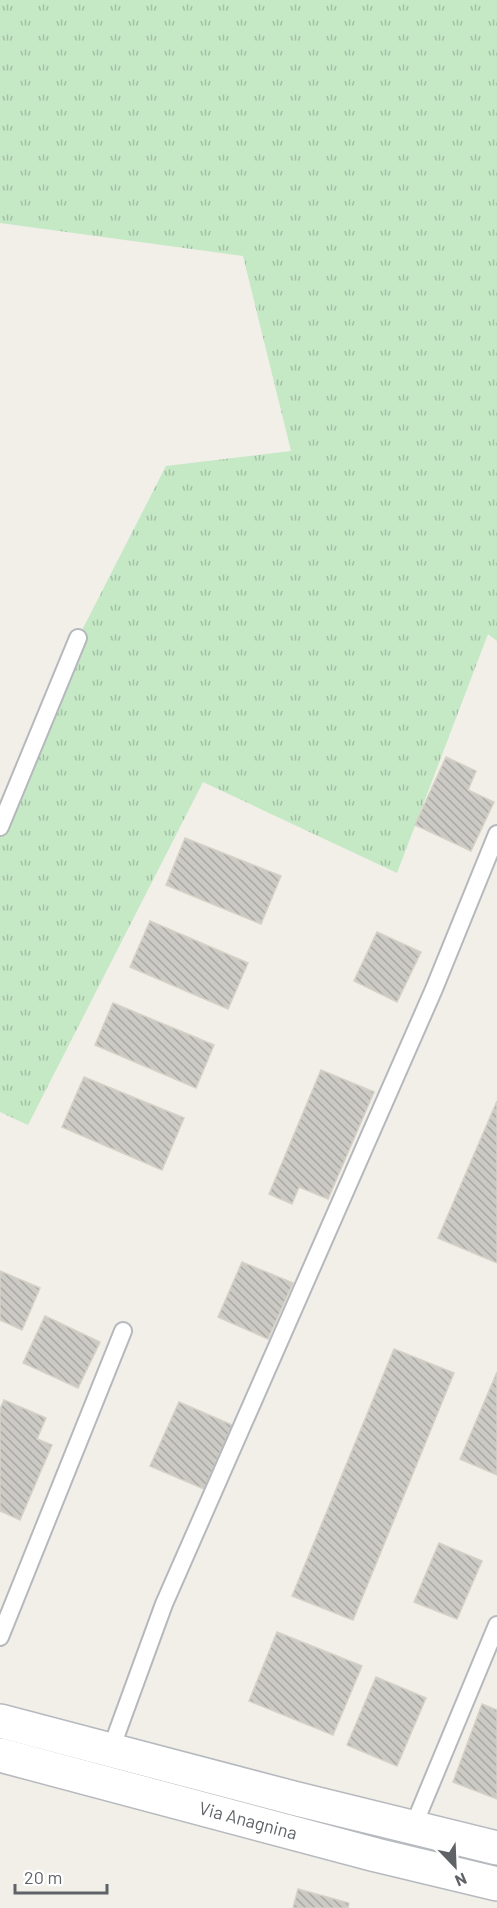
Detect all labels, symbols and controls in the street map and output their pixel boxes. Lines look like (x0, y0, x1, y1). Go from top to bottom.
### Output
street label: Via Anagnina (197, 1796, 300, 1844)
north arrow (425, 1836, 485, 1896)
scale bar (15, 1857, 106, 1895)
text: 20 m (24, 1866, 62, 1888)
text: N (452, 1869, 470, 1891)

